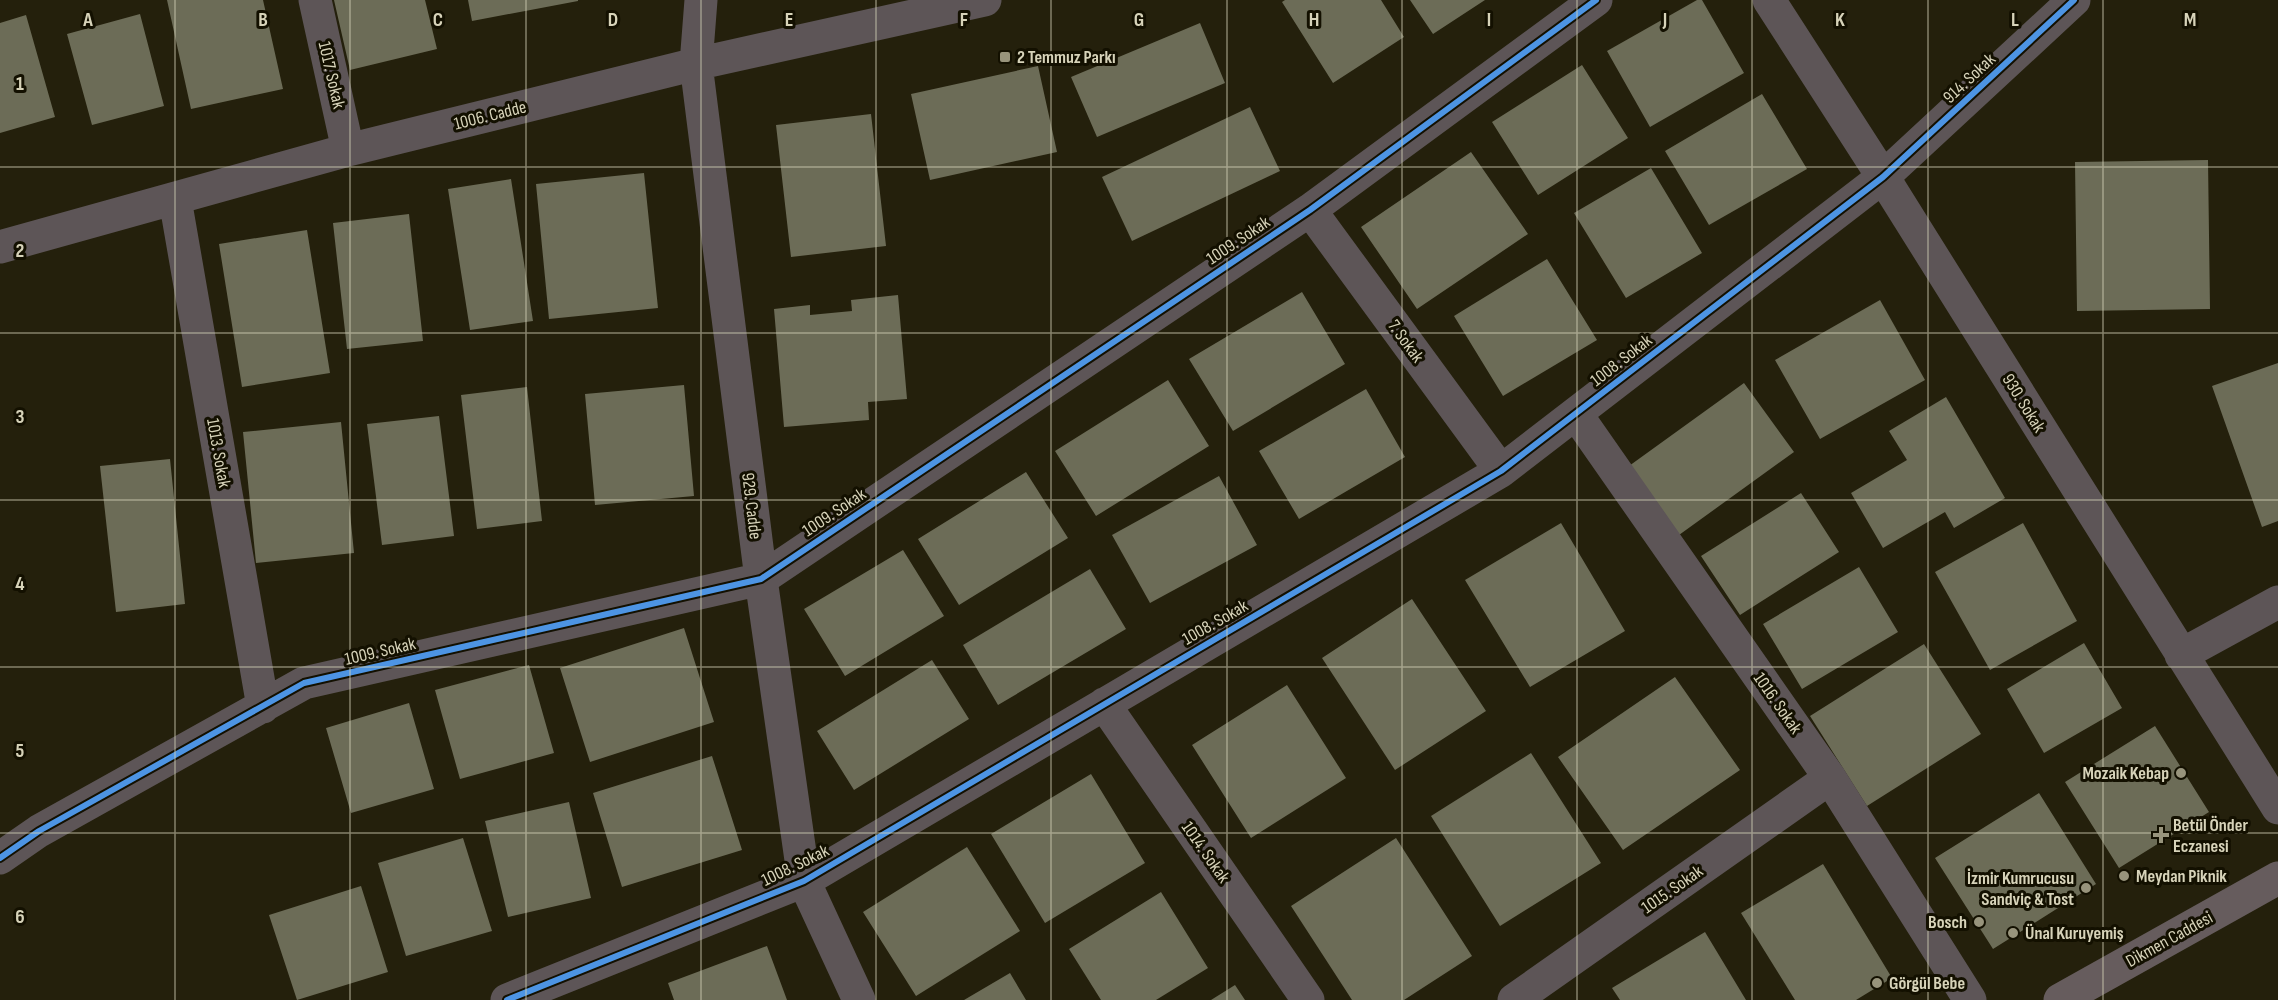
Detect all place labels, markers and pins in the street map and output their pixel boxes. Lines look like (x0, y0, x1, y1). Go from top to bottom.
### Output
place label: 2 Temmuz Parkı (1017, 47, 1116, 68)
marker: 2 Temmuz Parkı (998, 50, 1012, 64)
place label: Mozaik Kebap (2082, 763, 2169, 784)
marker: Mozaik Kebap (2174, 766, 2188, 780)
place label: Betül Önder Eczanesi (2173, 815, 2248, 857)
marker: Betül Önder Eczanesi (2154, 828, 2168, 842)
place label: Meydan Piknik (2136, 866, 2227, 887)
place label: İzmir Kumrucusu Sandviç & Tost (1967, 868, 2074, 910)
marker: Meydan Piknik (2117, 869, 2131, 883)
marker: İzmir Kumrucusu Sandviç & Tost (2079, 881, 2093, 895)
place label: Bosch (1928, 912, 1967, 933)
marker: Bosch (1972, 915, 1986, 929)
place label: Ünal Kuruyemiş (2025, 923, 2124, 944)
marker: Ünal Kuruyemiş (2006, 926, 2020, 940)
place label: Görgül Bebe (1889, 973, 1965, 994)
marker: Görgül Bebe (1870, 976, 1884, 990)

